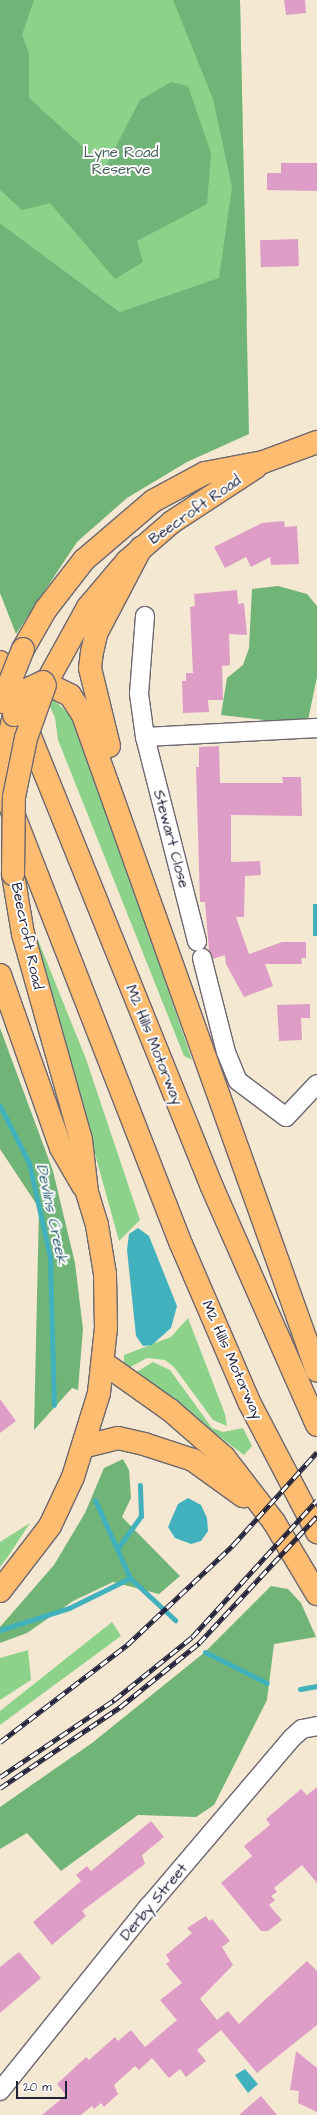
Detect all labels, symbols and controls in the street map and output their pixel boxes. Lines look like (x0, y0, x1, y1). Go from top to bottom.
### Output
park label: Lyne Road Reserve (84, 143, 158, 178)
street label: Beecroft Road (145, 472, 245, 548)
street label: Stewart Close (149, 788, 193, 890)
street label: Beecroft Road (7, 881, 47, 991)
street label: M2 Hills Motorway (122, 982, 186, 1108)
water label: Devlins Creek (32, 1162, 72, 1266)
street label: M2 Hills Motorway (198, 1298, 266, 1422)
street label: Derby Street (117, 1860, 191, 1944)
scale bar (18, 2073, 69, 2099)
text: 20 m (23, 2079, 52, 2096)

